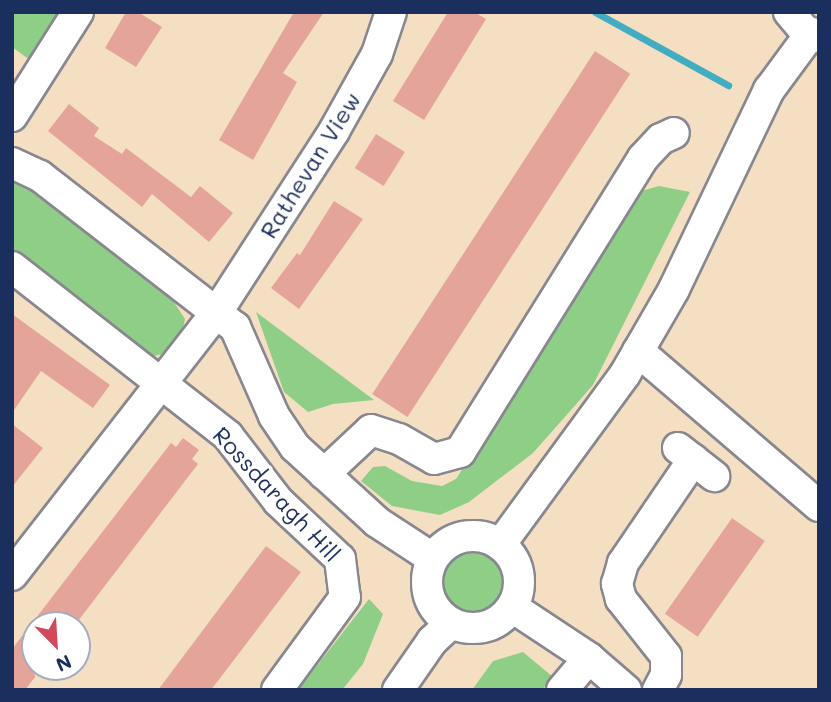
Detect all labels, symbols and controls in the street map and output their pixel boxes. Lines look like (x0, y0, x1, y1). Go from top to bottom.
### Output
street label: Rathevan View (254, 87, 366, 243)
street label: Rossdaragh Hill (208, 421, 346, 567)
north arrow (21, 611, 91, 681)
text: N (52, 649, 76, 678)

